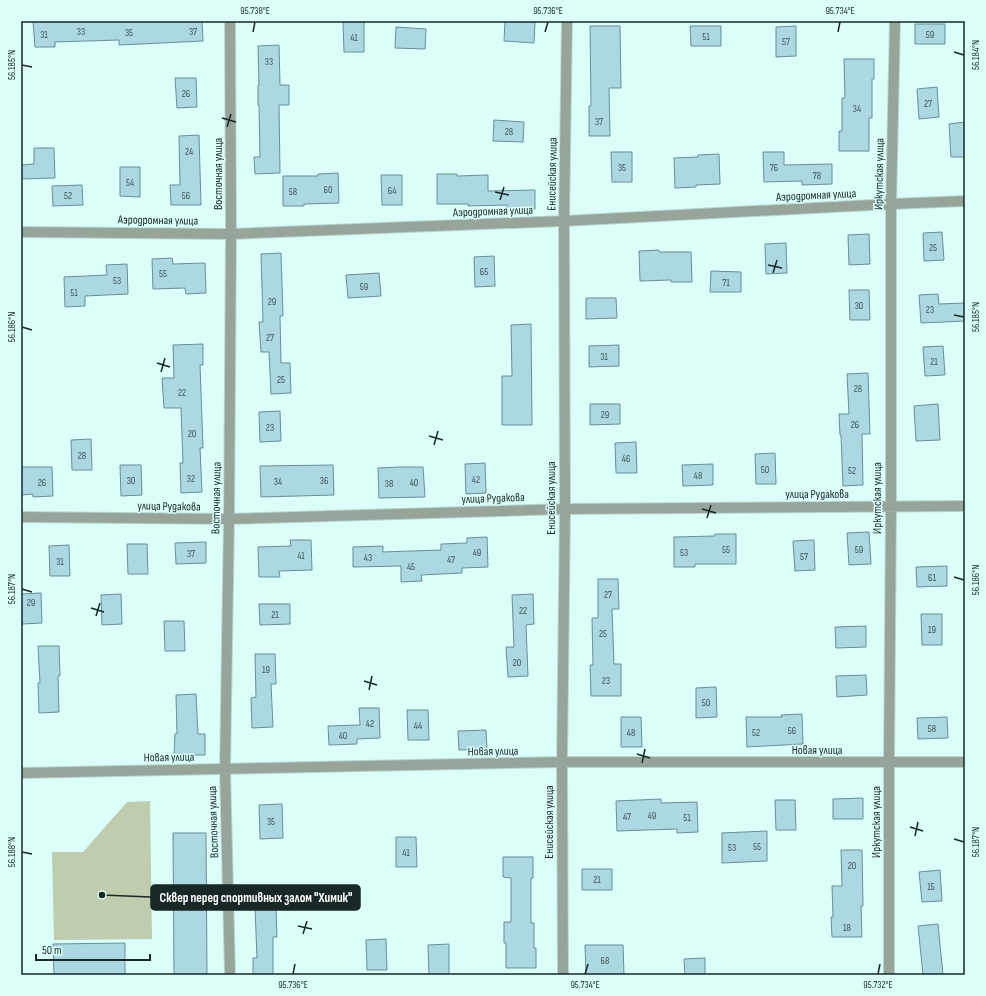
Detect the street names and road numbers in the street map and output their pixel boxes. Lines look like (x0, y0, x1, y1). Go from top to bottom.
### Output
street label: Енисейская улица (544, 137, 561, 211)
street label: Восточная улица (211, 138, 226, 210)
street label: Иркутская улица (871, 138, 888, 210)
street label: Аэродромная улица (775, 186, 857, 205)
street label: Аэродромная улица (452, 203, 534, 220)
street label: Аэродромная улица (117, 212, 199, 229)
street label: Восточная улица (208, 461, 225, 534)
street label: Енисейская улица (544, 461, 559, 535)
street label: Иркутская улица (870, 462, 885, 534)
street label: улица Рудакова (785, 487, 849, 502)
street label: улица Рудакова (461, 490, 525, 507)
street label: улица Рудакова (137, 498, 201, 515)
street label: Новая улица (792, 743, 843, 758)
street label: Новая улица (468, 744, 519, 759)
street label: Новая улица (144, 750, 195, 765)
street label: Восточная улица (205, 785, 222, 858)
street label: Енисейская улица (542, 785, 557, 859)
street label: Иркутская улица (869, 786, 884, 858)

